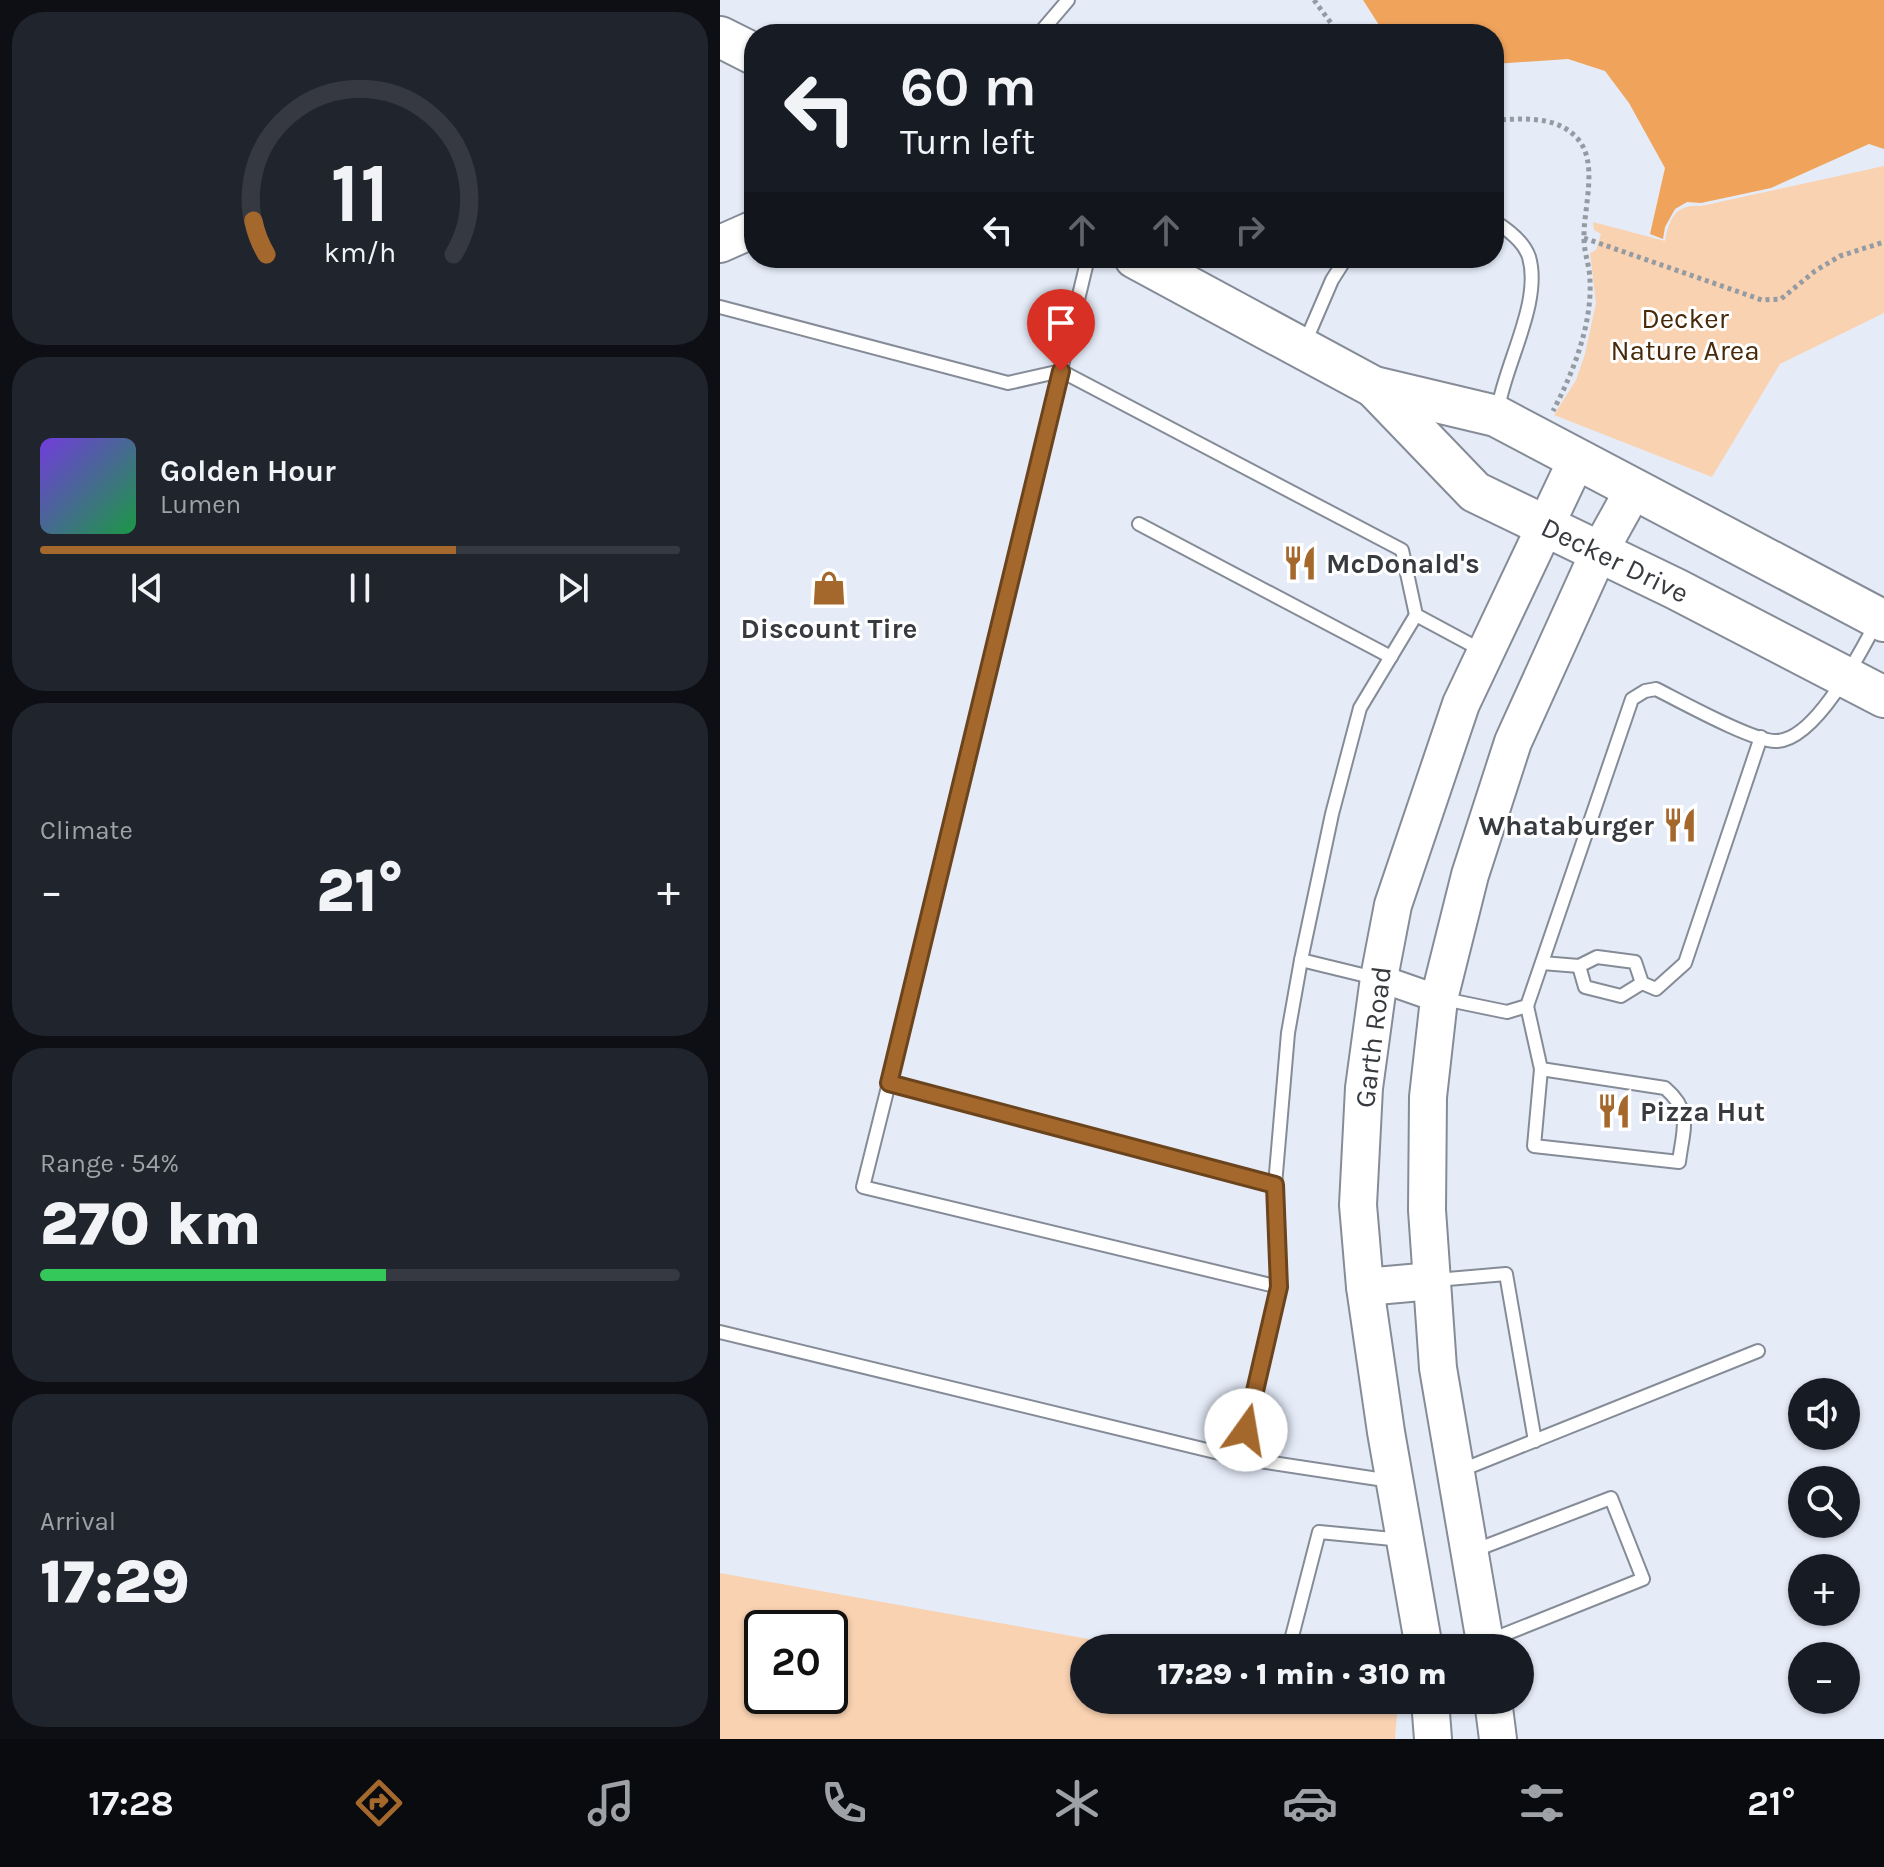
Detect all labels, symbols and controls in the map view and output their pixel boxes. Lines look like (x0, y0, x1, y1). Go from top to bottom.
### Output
text: 60 m (900, 54, 1037, 119)
icon: left (768, 56, 872, 160)
text: Turn left (900, 121, 1035, 163)
text: 11 (330, 144, 390, 241)
icon: left (976, 208, 1020, 252)
icon: ahead (1060, 208, 1104, 252)
icon: ahead (1144, 208, 1188, 252)
icon: right (1228, 208, 1272, 252)
text: km/h (324, 236, 396, 269)
pin (1027, 289, 1095, 371)
icon: arrive (1039, 301, 1083, 345)
park label: Decker Nature Area (1610, 302, 1760, 367)
text: Golden Hour (160, 453, 336, 489)
text: Lumen (160, 489, 241, 520)
street label: Decker Drive (1536, 510, 1694, 610)
restaurant icon: McDonald's (1281, 544, 1319, 582)
place label: McDonald's (1326, 547, 1480, 580)
icon: previous (125, 566, 169, 610)
icon: pause (338, 566, 382, 610)
icon: next (551, 566, 595, 610)
shop icon: Discount Tire (810, 569, 848, 607)
place label: Discount Tire (741, 612, 917, 645)
restaurant icon: Whataburger (1661, 806, 1699, 844)
place label: Whataburger (1479, 809, 1654, 842)
text: Climate (40, 815, 133, 846)
text: 21° (316, 856, 404, 926)
text: − (40, 866, 63, 917)
text: + (657, 866, 680, 917)
street label: Garth Road (1348, 964, 1398, 1110)
restaurant icon: Pizza Hut (1595, 1092, 1633, 1130)
place label: Pizza Hut (1640, 1095, 1765, 1128)
text: Range · 54% (40, 1148, 179, 1179)
text: 270 km (40, 1189, 261, 1259)
map controls (1788, 1378, 1860, 1714)
button: sound (1788, 1378, 1860, 1450)
position arrow (1204, 1388, 1288, 1472)
button: search (1788, 1466, 1860, 1538)
text: Arrival (40, 1506, 116, 1537)
text: 17:29 (40, 1547, 190, 1617)
button: + (1788, 1554, 1860, 1626)
speed limit sign: 20 (744, 1610, 848, 1714)
button: − (1788, 1642, 1860, 1714)
text: 17:29 · 1 min · 310 m (1157, 1656, 1447, 1692)
icon: directions (351, 1775, 407, 1831)
icon: music (583, 1775, 639, 1831)
icon: phone (816, 1775, 872, 1831)
icon: climate (1049, 1775, 1105, 1831)
icon: car (1282, 1775, 1338, 1831)
icon: filters (1514, 1775, 1570, 1831)
text: 17:28 (88, 1782, 174, 1824)
text: 21° (1747, 1782, 1796, 1824)

